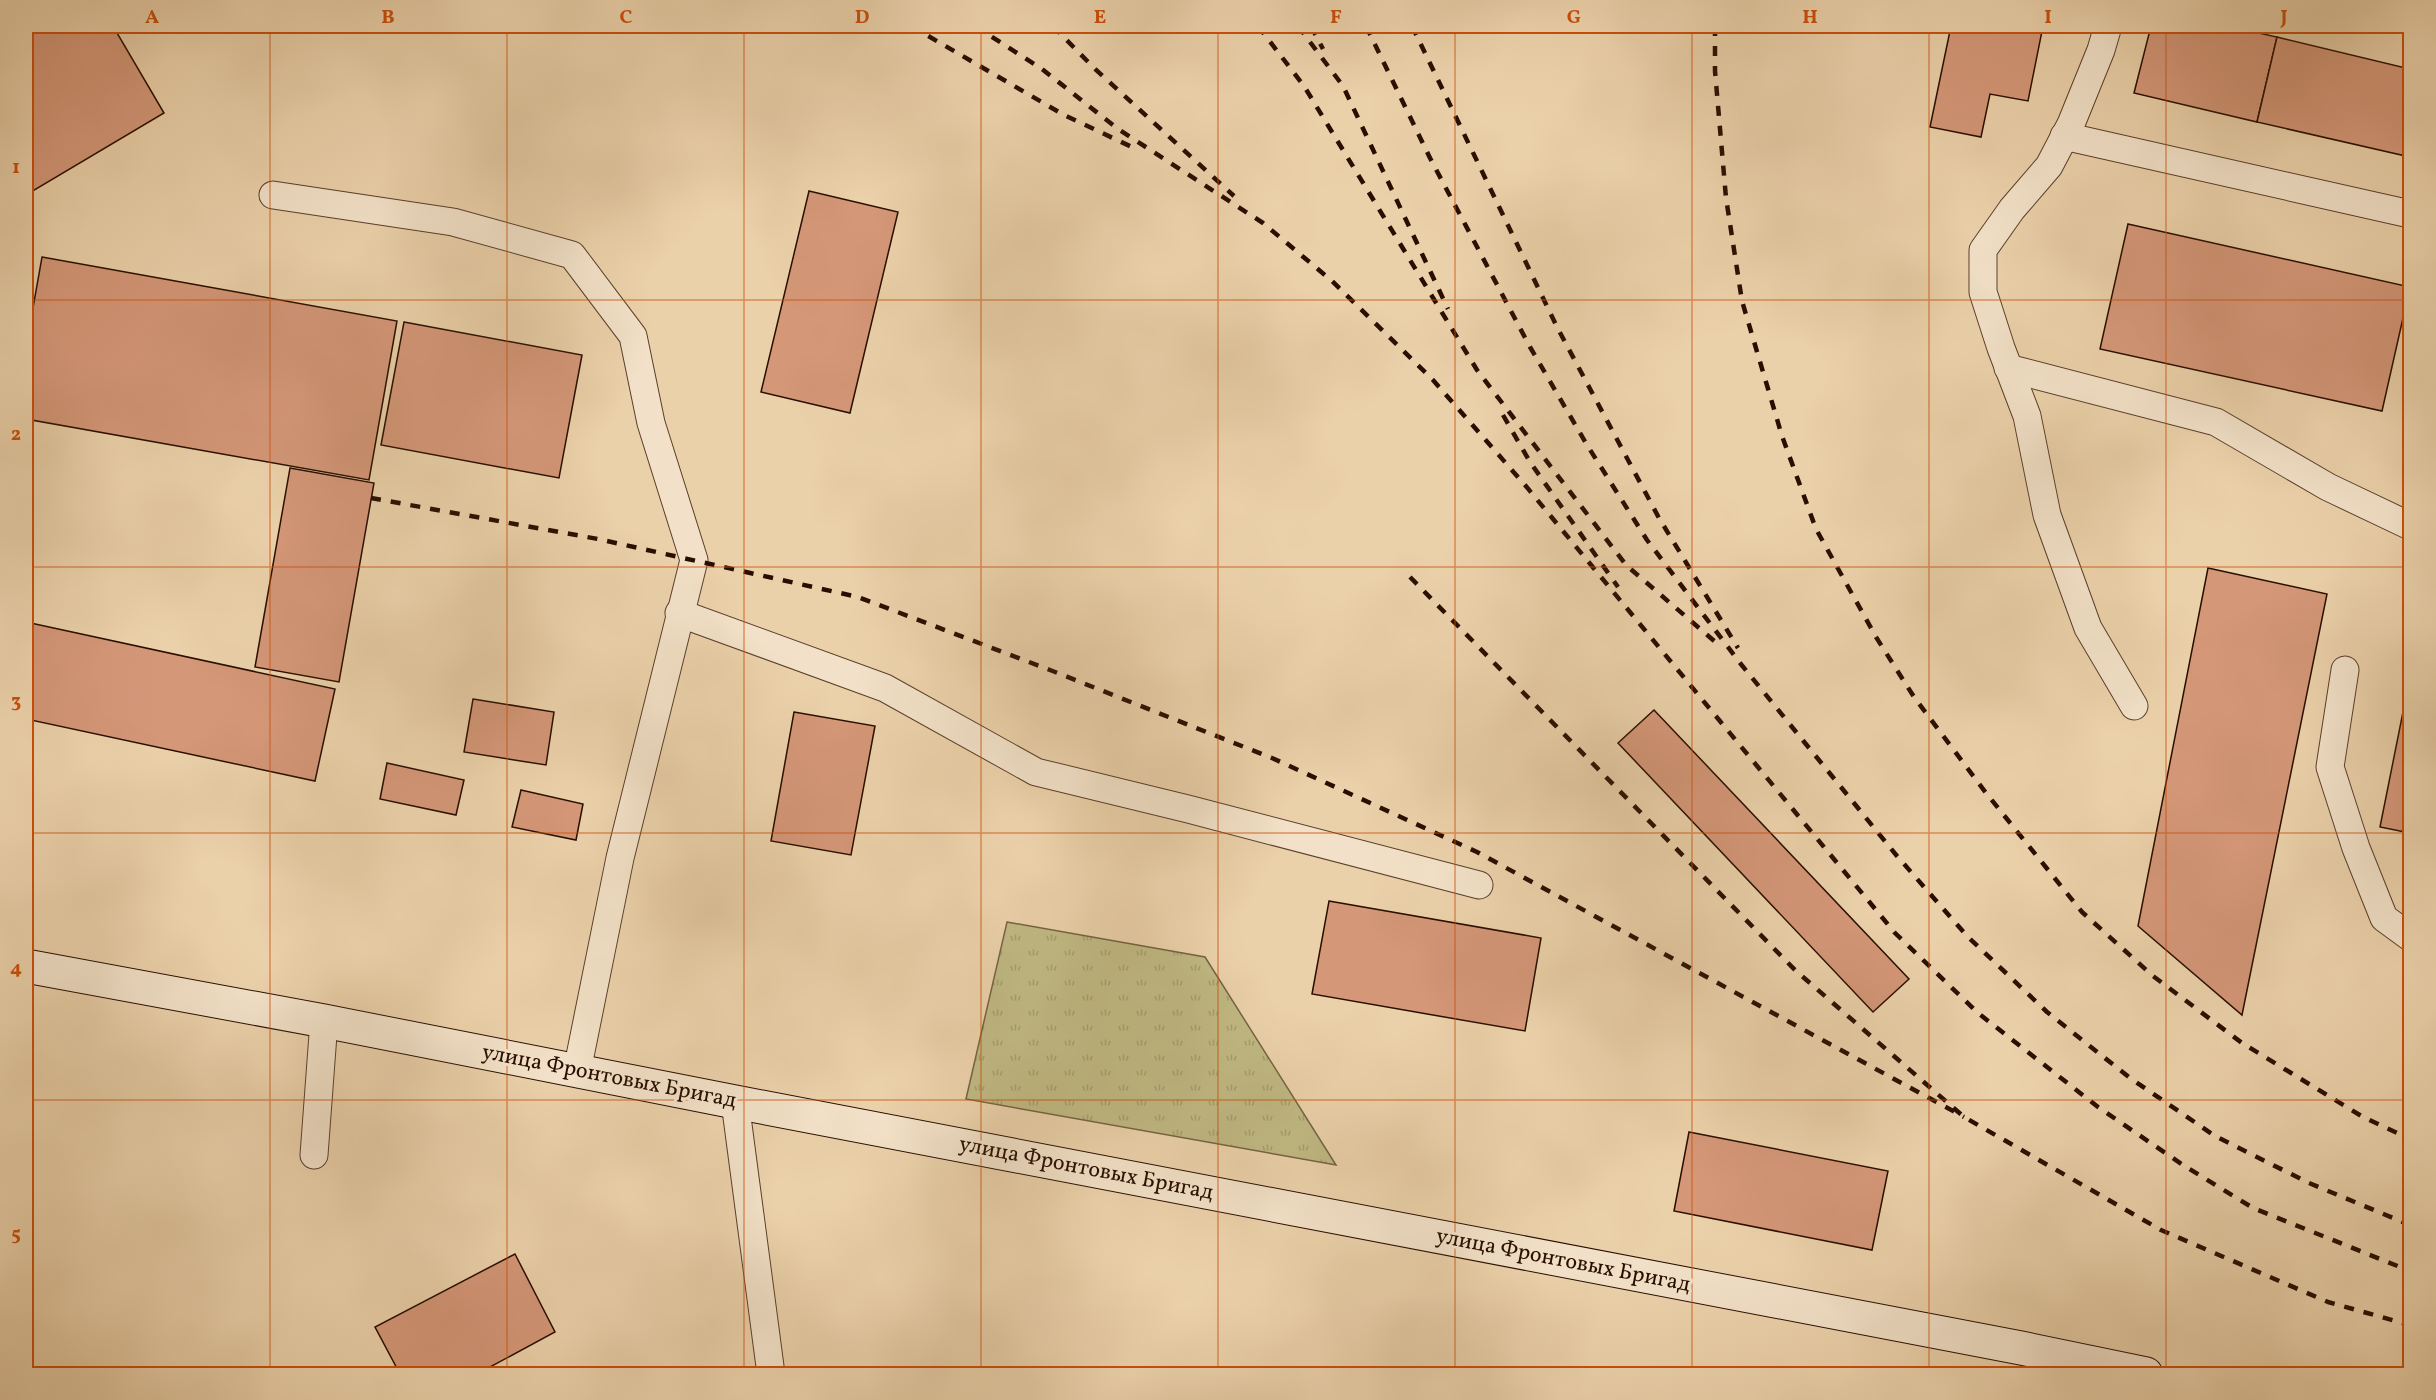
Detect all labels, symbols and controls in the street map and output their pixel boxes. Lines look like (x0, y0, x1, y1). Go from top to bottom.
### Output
text: A (145, 4, 159, 32)
text: B (381, 4, 395, 32)
text: C (620, 4, 633, 32)
text: D (855, 4, 869, 32)
text: E (1094, 4, 1106, 32)
text: F (1330, 4, 1342, 32)
text: G (1567, 4, 1581, 32)
text: H (1802, 4, 1818, 32)
text: I (2044, 4, 2052, 32)
text: J (2279, 4, 2288, 32)
text: 1 (12, 154, 20, 182)
text: 2 (11, 421, 21, 449)
text: 3 (11, 688, 21, 716)
text: 4 (10, 955, 22, 983)
street label: улица Фронтовых Бригад (479, 1037, 740, 1117)
street label: улица Фронтовых Бригад (956, 1129, 1217, 1209)
text: 5 (11, 1221, 21, 1249)
street label: улица Фронтовых Бригад (1433, 1221, 1694, 1301)

